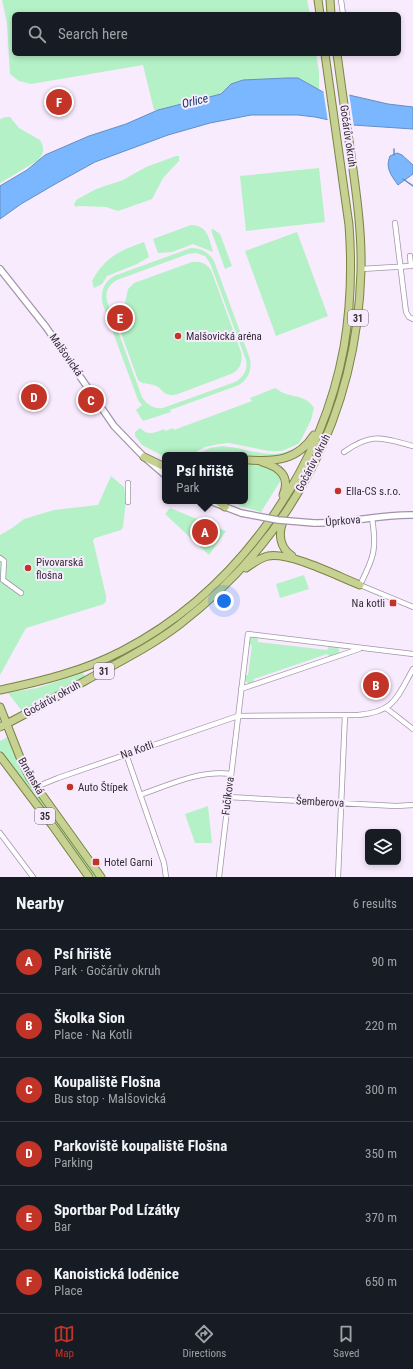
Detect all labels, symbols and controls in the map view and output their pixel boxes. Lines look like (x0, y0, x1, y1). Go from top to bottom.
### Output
search box (12, 12, 401, 56)
icon: search (26, 23, 48, 45)
text: Search here (58, 25, 128, 43)
pin: F (46, 87, 72, 117)
water label: Orlice (180, 91, 210, 111)
street label: Gočárův okruh (337, 104, 359, 168)
pin: E (107, 303, 133, 333)
road number: 31 (348, 310, 368, 326)
place label: Malšovická aréna (186, 330, 262, 343)
street label: Malšovická (47, 331, 85, 379)
marker: Malšovická aréna (173, 331, 183, 341)
pin: D (21, 382, 47, 412)
pin: C (78, 385, 104, 415)
street label: Gočárův okruh (293, 432, 333, 494)
popup (162, 452, 248, 504)
text: Psí hřiště (176, 462, 234, 480)
text: Park (176, 480, 199, 495)
place label: Ella-CS s.r.o. (346, 485, 401, 498)
marker: Ella-CS s.r.o. (333, 486, 343, 496)
street label: Úprkova (325, 513, 361, 529)
pin: A (192, 517, 218, 547)
place label: Pivovarská flošna (36, 556, 83, 582)
marker: Pivovarská flošna (23, 563, 33, 573)
your location (214, 591, 234, 611)
place label: Na kotli (352, 597, 385, 610)
marker: Na kotli (388, 598, 398, 608)
road number: 31 (94, 663, 114, 679)
pin: B (363, 670, 389, 700)
street label: Gočárův okruh (21, 678, 83, 720)
street label: Na Kotli (119, 738, 155, 762)
street label: Brněnská (15, 755, 47, 797)
street label: Fučíkova (219, 776, 237, 816)
place label: Auto Štípek (78, 781, 128, 794)
marker: Auto Štípek (65, 782, 75, 792)
street label: Šemberova (296, 794, 344, 810)
road number: 35 (35, 808, 55, 824)
map controls (365, 829, 401, 865)
button: layers (365, 829, 401, 865)
place label: Hotel Garni (104, 856, 153, 869)
marker: Hotel Garni (91, 857, 101, 867)
text: Nearby (16, 893, 64, 913)
text: 6 results (353, 896, 397, 911)
text: Psí hřiště (54, 945, 111, 963)
text: A (25, 954, 33, 969)
text: 90 m (371, 954, 397, 969)
text: Park · Gočárův okruh (54, 963, 160, 978)
text: Školka Sion (54, 1009, 125, 1027)
text: B (25, 1018, 33, 1033)
text: 220 m (365, 1018, 397, 1033)
text: Place · Na Kotli (54, 1027, 132, 1042)
text: Koupaliště Flošna (54, 1073, 161, 1091)
text: C (25, 1082, 33, 1097)
text: 300 m (365, 1082, 397, 1097)
text: Bus stop · Malšovická (54, 1091, 166, 1106)
text: Parkoviště koupaliště Flošna (54, 1137, 227, 1155)
text: D (25, 1146, 33, 1161)
text: 350 m (365, 1146, 397, 1161)
text: Parking (54, 1155, 93, 1170)
text: Sportbar Pod Lízátky (54, 1201, 180, 1219)
text: E (26, 1210, 32, 1225)
text: 370 m (365, 1210, 397, 1225)
text: Bar (54, 1219, 71, 1234)
text: Kanoistická loděnice (54, 1265, 179, 1283)
text: F (26, 1274, 32, 1289)
text: 650 m (365, 1274, 397, 1289)
text: Place (54, 1283, 83, 1298)
tab: Map (53, 1323, 75, 1360)
tab: Directions (182, 1323, 226, 1360)
tab: Saved (333, 1323, 360, 1360)

